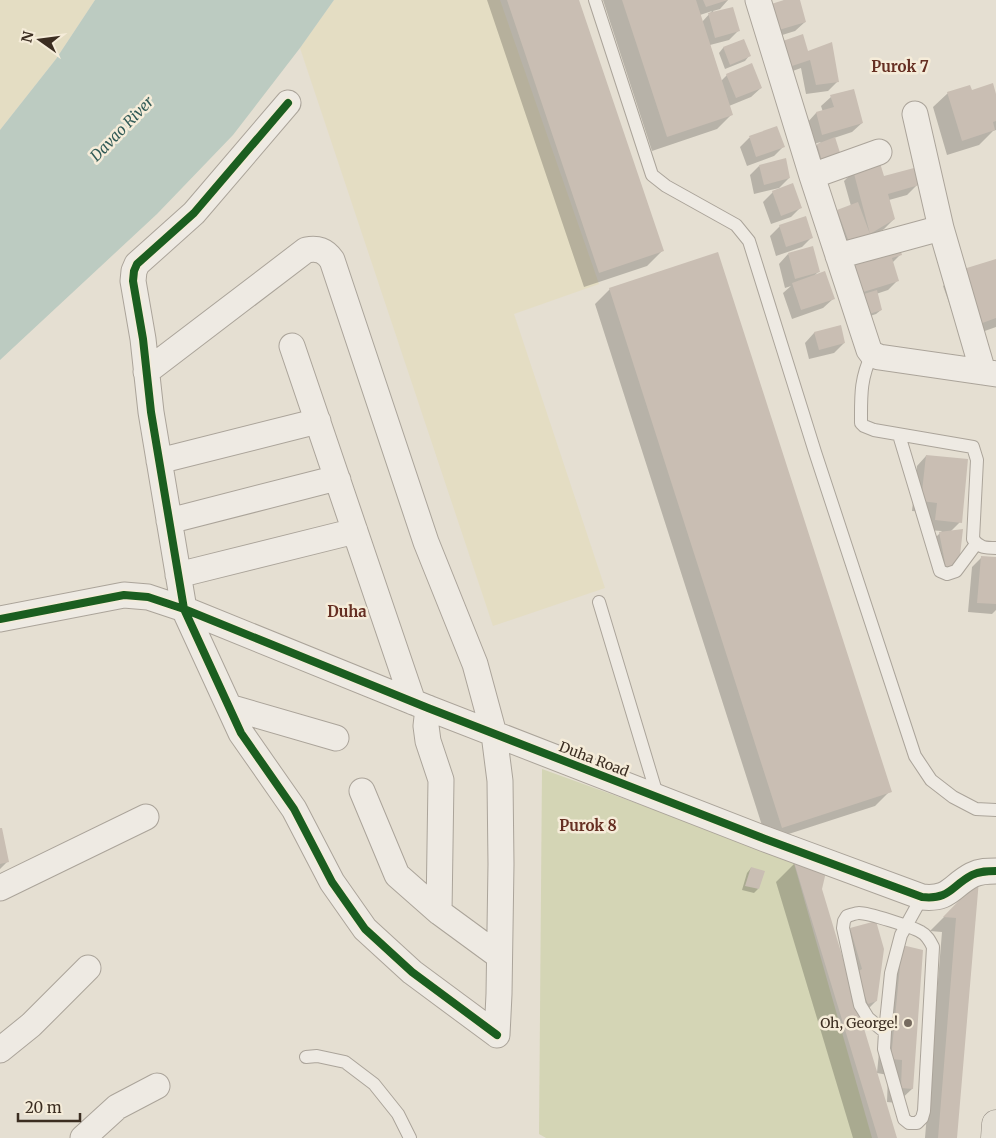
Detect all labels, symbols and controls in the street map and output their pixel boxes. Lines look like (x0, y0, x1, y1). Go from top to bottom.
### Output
north arrow (15, 15, 65, 65)
text: N (17, 29, 37, 44)
district label: Purok 7 (871, 57, 929, 76)
water label: Davao River (85, 92, 158, 166)
district label: Duha (327, 602, 367, 621)
street label: Duha Road (557, 737, 632, 781)
district label: Purok 8 (559, 816, 617, 835)
place label: Oh, George! (820, 1014, 898, 1032)
marker: Oh, George! (902, 1017, 914, 1029)
scale bar (18, 1090, 80, 1122)
text: 20 m (25, 1098, 62, 1117)

